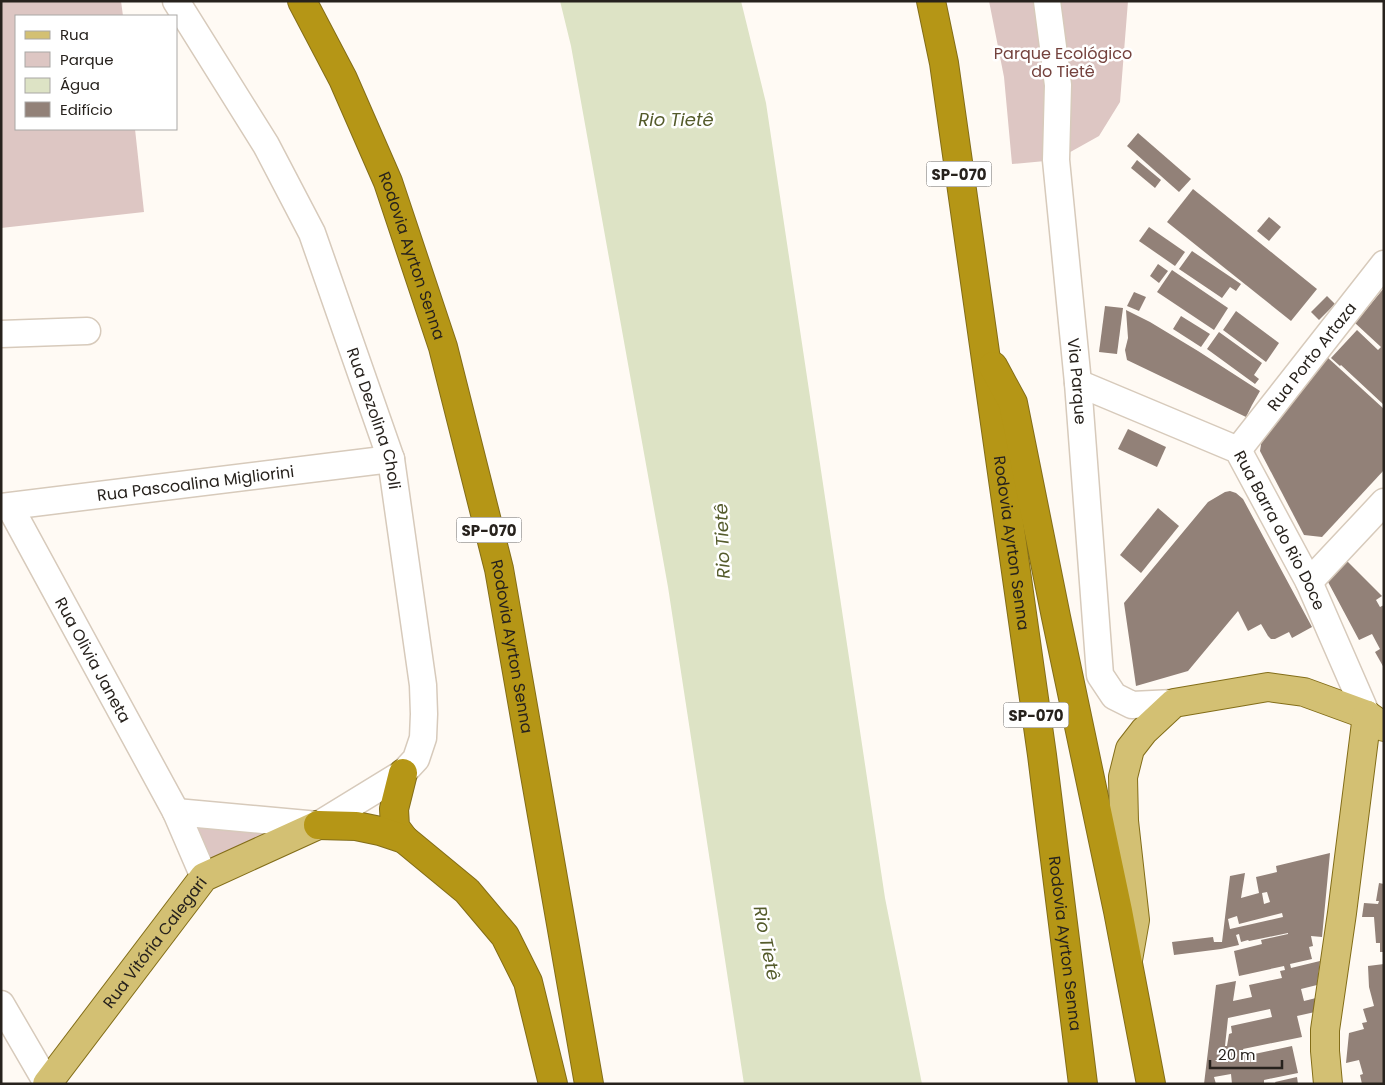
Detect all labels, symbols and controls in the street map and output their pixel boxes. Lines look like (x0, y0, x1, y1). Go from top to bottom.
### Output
legend (15, 15, 178, 130)
text: Rua (60, 24, 89, 45)
park label: Parque Ecológico do Tietê (994, 42, 1132, 83)
text: Parque (60, 49, 113, 70)
text: Água (60, 74, 100, 95)
text: Edifício (60, 99, 113, 120)
water label: Rio Tietê (638, 107, 714, 132)
road number: SP-070 (926, 162, 992, 186)
street label: Rodovia Ayrton Senna (373, 168, 451, 343)
street label: Rua Porto Artaza (1262, 297, 1361, 416)
street label: Via Parque (1062, 337, 1093, 425)
street label: Rua Dezolina Choli (341, 344, 407, 491)
street label: Rua Barra do Rio Doce (1229, 446, 1331, 614)
street label: Rodovia Ayrton Senna (988, 454, 1036, 632)
street label: Rua Pascoalina Migliorini (96, 460, 295, 507)
water label: Rio Tietê (708, 503, 736, 579)
road number: SP-070 (456, 518, 522, 542)
street label: Rodovia Ayrton Senna (486, 557, 539, 735)
street label: Rua Olivia Janeta (50, 593, 137, 727)
road number: SP-070 (1004, 702, 1068, 728)
street label: Rodovia Ayrton Senna (1043, 854, 1088, 1032)
street label: Rua Vitória Calegari (97, 872, 212, 1013)
water label: Rio Tietê (748, 904, 786, 982)
scale bar (1210, 1038, 1282, 1070)
text: 20 m (1218, 1044, 1256, 1065)

